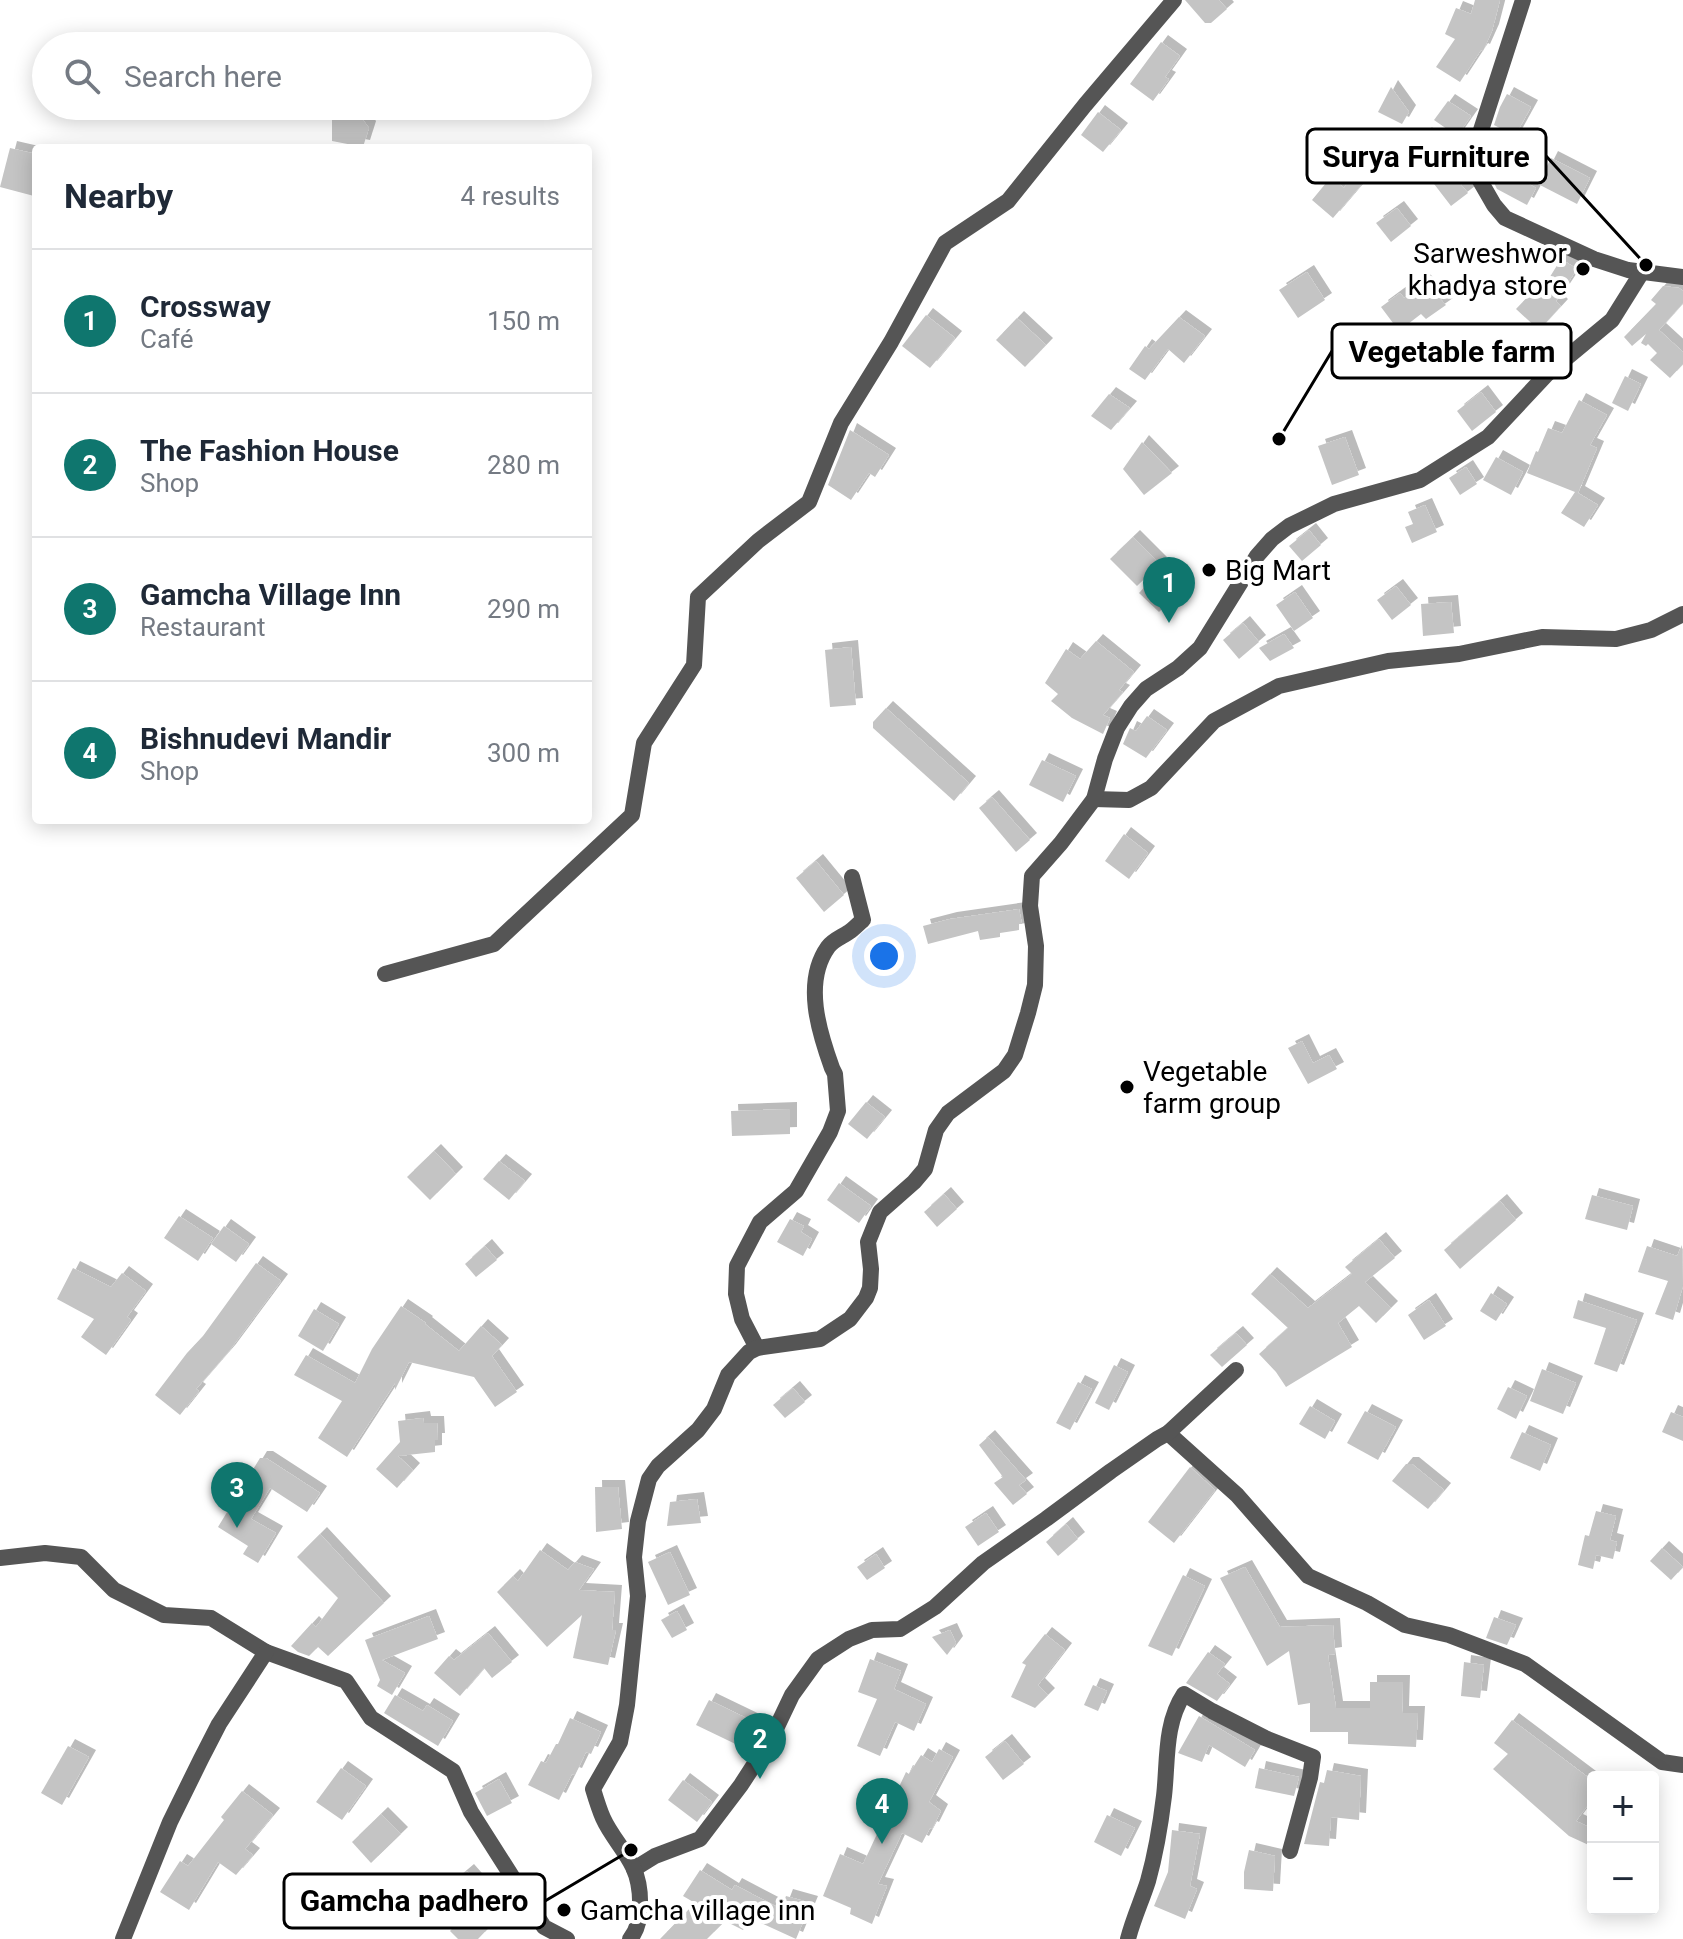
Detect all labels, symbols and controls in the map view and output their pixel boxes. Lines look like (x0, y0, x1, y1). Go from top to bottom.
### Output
search box (32, 32, 592, 120)
icon: search (60, 54, 104, 98)
text: Search here (124, 59, 282, 94)
callout: Surya Furniture (1307, 129, 1546, 183)
text: Surya Furniture (1322, 139, 1530, 174)
text: Nearby (64, 176, 173, 216)
text: 4 results (461, 181, 560, 211)
place label: Sarweshwor khadya store (1408, 237, 1568, 302)
marker: Sarweshwor khadya store (1574, 260, 1592, 278)
text: Crossway (140, 289, 271, 324)
text: 1 (83, 306, 97, 336)
text: 150 m (487, 306, 560, 336)
text: Café (140, 324, 194, 354)
callout: Vegetable farm (1332, 324, 1571, 378)
text: Vegetable farm (1349, 334, 1555, 369)
text: The Fashion House (140, 433, 399, 468)
text: 2 (83, 450, 97, 480)
text: 280 m (487, 450, 560, 480)
text: Shop (140, 468, 199, 498)
place label: Big Mart (1225, 554, 1331, 587)
pin: 1 (1143, 557, 1195, 623)
marker: Big Mart (1200, 561, 1218, 579)
text: Gamcha Village Inn (140, 577, 401, 612)
text: 3 (83, 594, 97, 624)
text: 290 m (487, 594, 560, 624)
text: Restaurant (140, 612, 266, 642)
text: Bishnudevi Mandir (140, 721, 391, 756)
text: 4 (83, 738, 97, 768)
text: 300 m (487, 738, 560, 768)
text: Shop (140, 756, 199, 786)
your location (864, 936, 904, 976)
place label: Vegetable farm group (1143, 1055, 1281, 1120)
marker: Vegetable farm group (1118, 1078, 1136, 1096)
pin: 3 (211, 1462, 263, 1528)
pin: 2 (734, 1713, 786, 1779)
map controls (1587, 1771, 1659, 1915)
button: + (1587, 1771, 1659, 1843)
pin: 4 (856, 1778, 908, 1844)
button: − (1587, 1843, 1659, 1915)
callout: Gamcha padhero (284, 1874, 545, 1928)
text: Gamcha padhero (300, 1883, 528, 1918)
place label: Gamcha village inn (580, 1894, 816, 1927)
marker: Gamcha village inn (555, 1901, 573, 1919)

